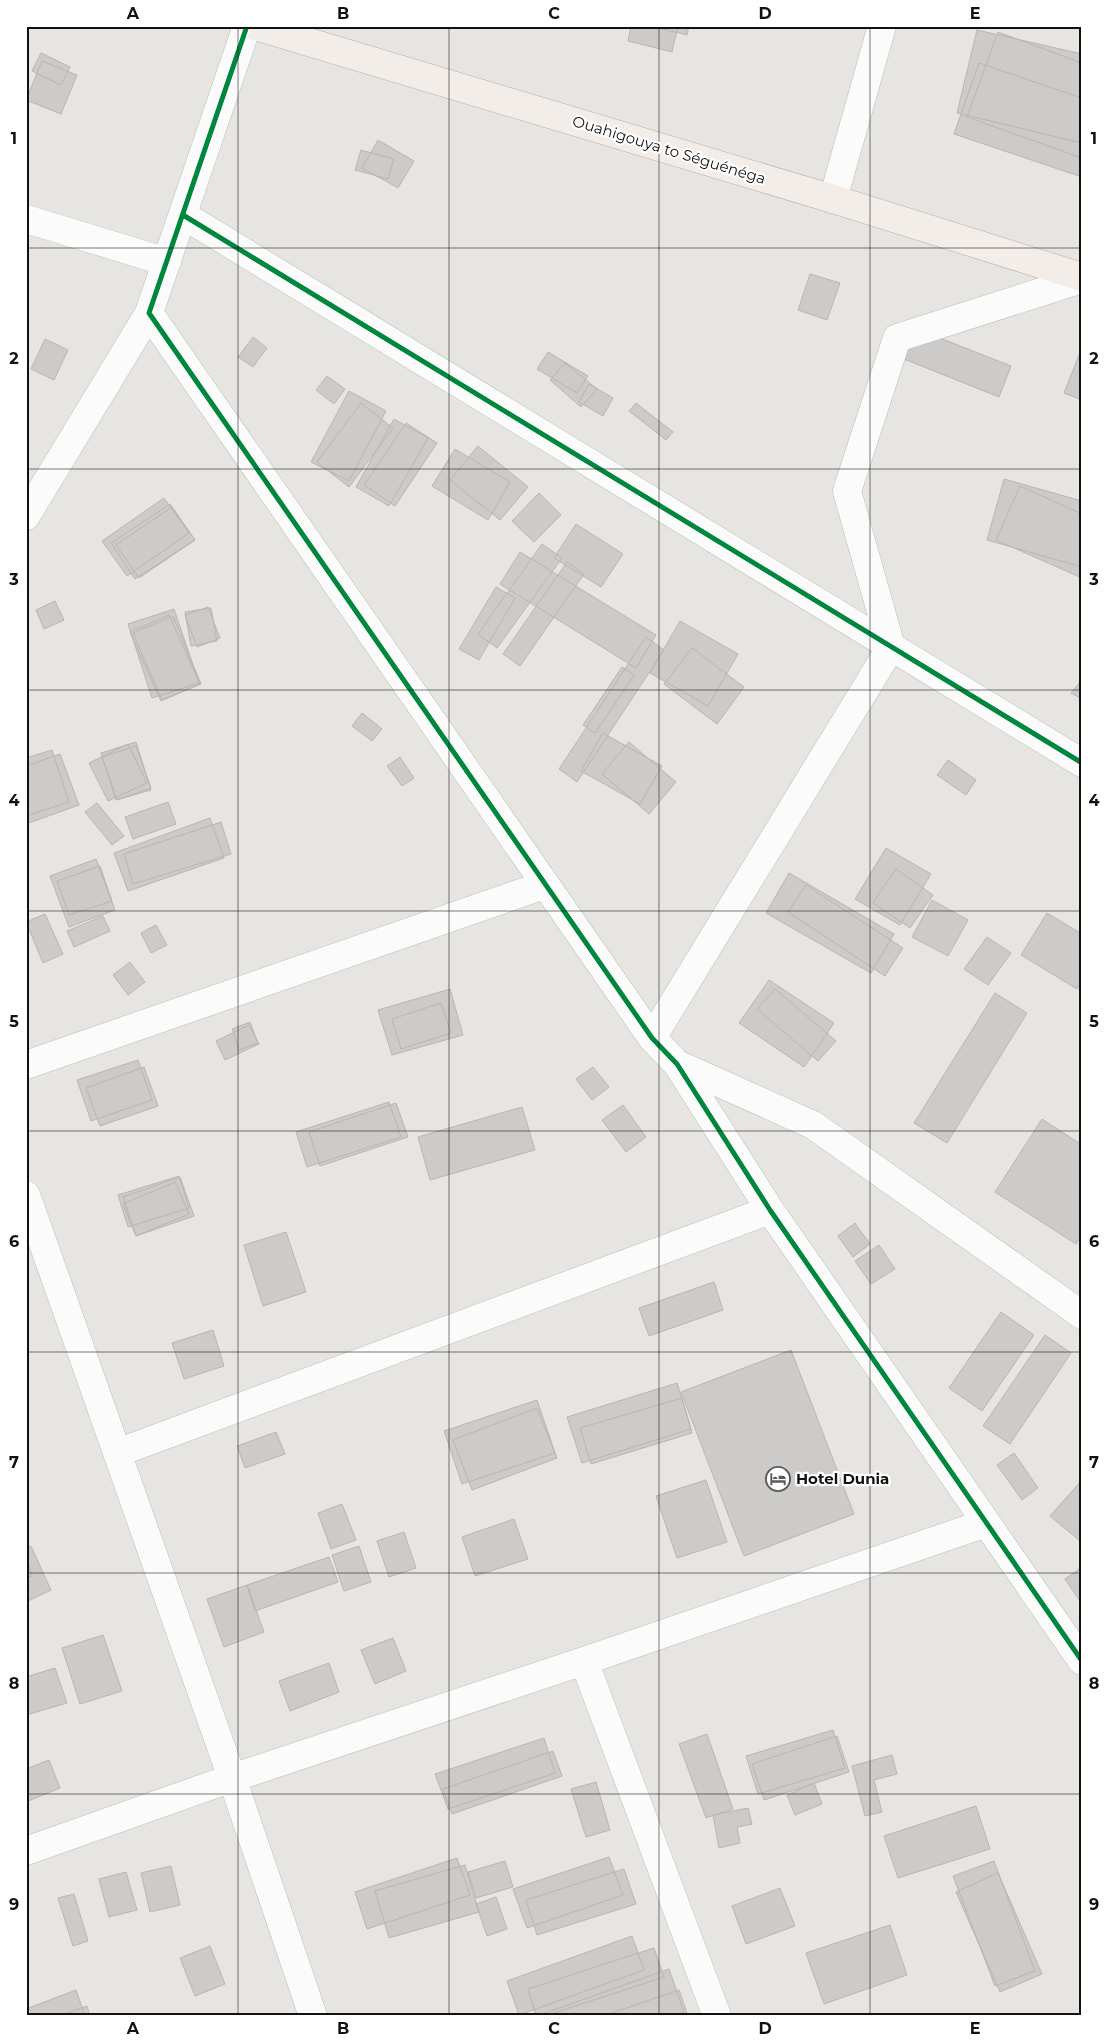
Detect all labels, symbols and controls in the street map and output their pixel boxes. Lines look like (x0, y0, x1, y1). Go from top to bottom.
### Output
text: A (126, 4, 140, 23)
text: B (337, 4, 349, 23)
text: C (548, 4, 560, 23)
text: D (758, 4, 772, 23)
text: E (970, 4, 980, 23)
street label: Ouahigouya to Séguénéga (570, 111, 768, 188)
text: 1 (11, 129, 17, 148)
text: 1 (1091, 129, 1097, 148)
text: 2 (9, 349, 19, 368)
text: 2 (1089, 349, 1099, 368)
text: 3 (8, 570, 19, 589)
text: 3 (1088, 570, 1099, 589)
text: 4 (8, 791, 20, 810)
text: 4 (1088, 791, 1100, 810)
text: 5 (9, 1012, 19, 1031)
text: 5 (1089, 1012, 1099, 1031)
text: 6 (9, 1232, 19, 1251)
text: 6 (1089, 1232, 1099, 1251)
text: 7 (9, 1453, 19, 1472)
text: 7 (1089, 1453, 1099, 1472)
hotel icon: Hotel Dunia (765, 1466, 791, 1492)
place label: Hotel Dunia (796, 1469, 889, 1488)
text: 8 (9, 1674, 19, 1693)
text: 8 (1089, 1674, 1099, 1693)
text: 9 (9, 1895, 19, 1914)
text: 9 (1089, 1895, 1099, 1914)
text: A (126, 2019, 140, 2038)
text: B (337, 2019, 349, 2038)
text: C (548, 2019, 560, 2038)
text: D (758, 2019, 772, 2038)
text: E (970, 2019, 980, 2038)

